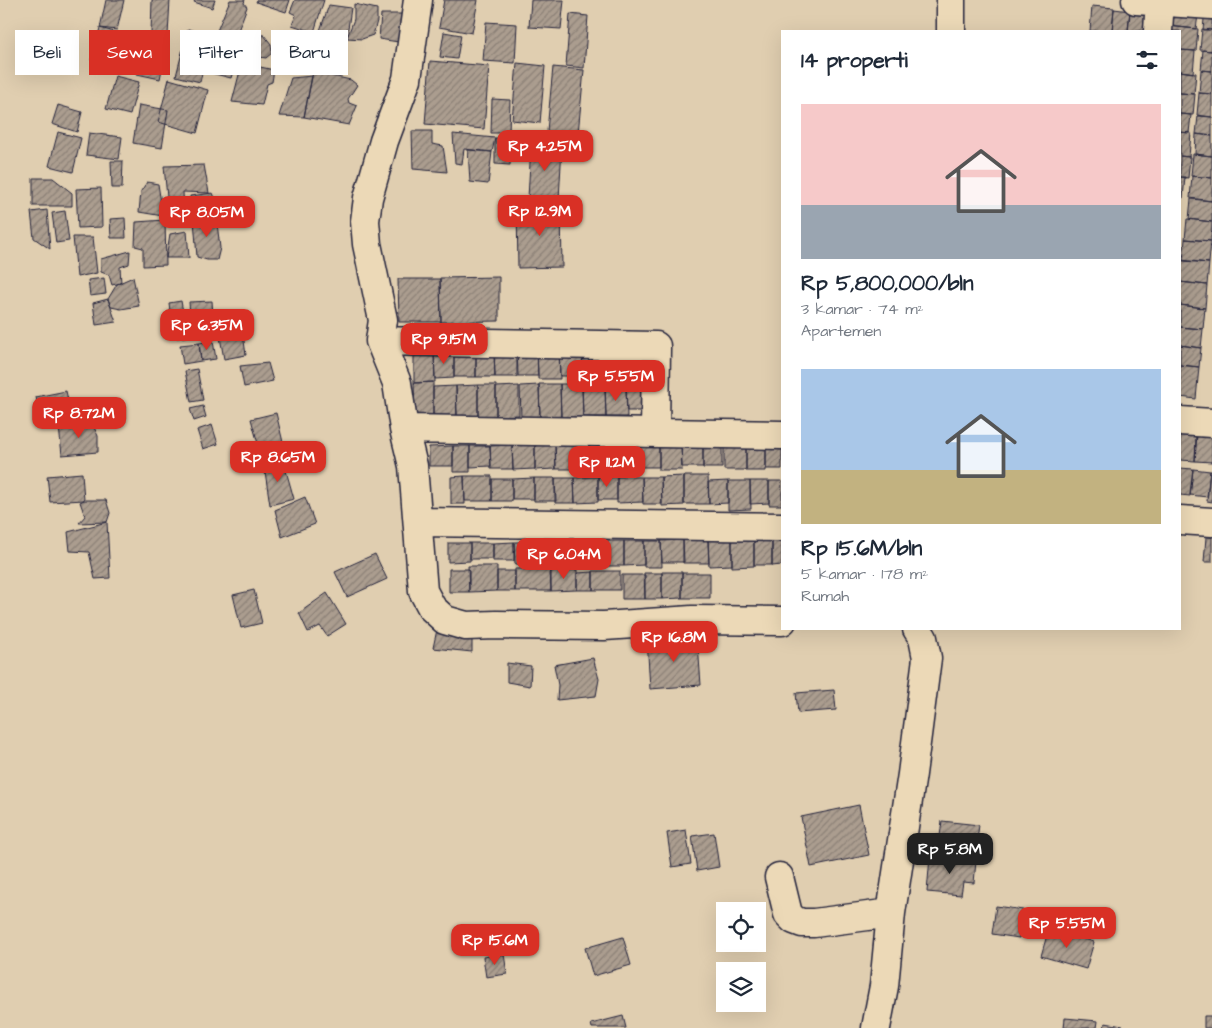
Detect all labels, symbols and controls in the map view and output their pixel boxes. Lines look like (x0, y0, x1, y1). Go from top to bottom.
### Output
chip: Beli (15, 30, 79, 75)
chip: Sewa (89, 30, 170, 75)
chip: Filter (180, 30, 261, 75)
chip: Baru (271, 30, 348, 75)
text: 14 properti (801, 46, 908, 75)
icon: filters (1133, 46, 1161, 74)
pin: Rp 4.25M (493, 130, 597, 172)
text: Rp 4.25M (508, 135, 582, 157)
icon: home (936, 136, 1026, 226)
pin: Rp 12.9M (488, 194, 592, 237)
pin: Rp 8.05M (155, 196, 259, 238)
text: Rp 12.9M (509, 200, 571, 222)
text: Rp 8.05M (170, 201, 244, 223)
text: Rp 5,800,000/bln (801, 269, 973, 298)
text: 3 kamar · 74 m² (801, 298, 924, 320)
pin: Rp 6.35M (155, 308, 259, 351)
text: Rp 6.35M (171, 314, 243, 336)
text: Apartemen (801, 320, 881, 342)
pin: Rp 9.15M (392, 322, 496, 365)
text: Rp 9.15M (412, 328, 476, 350)
pin: Rp 5.55M (564, 360, 668, 402)
text: Rp 5.55M (578, 365, 654, 387)
pin: Rp 8.72M (27, 396, 131, 439)
icon: home (936, 401, 1026, 491)
text: Rp 8.72M (43, 402, 115, 424)
pin: Rp 8.65M (226, 440, 330, 483)
text: Rp 8.65M (241, 446, 315, 468)
pin: Rp 11.2M (555, 446, 659, 488)
text: Rp 11.2M (579, 451, 635, 473)
text: Rp 15.6M/bln (801, 534, 922, 563)
pin: Rp 6.04M (512, 538, 616, 580)
text: Rp 6.04M (527, 543, 601, 565)
text: 5 kamar · 178 m² (801, 563, 928, 585)
text: Rumah (801, 585, 849, 607)
pin: Rp 16.8M (622, 620, 726, 663)
text: Rp 16.8M (642, 626, 706, 648)
pin: Rp 5.8M (904, 832, 996, 875)
text: Rp 5.8M (918, 838, 982, 860)
map controls (716, 902, 766, 1012)
button: locate (716, 902, 766, 952)
pin: Rp 5.55M (1015, 906, 1119, 949)
text: Rp 5.55M (1029, 912, 1105, 934)
pin: Rp 15.6M (443, 924, 547, 966)
text: Rp 15.6M (462, 929, 528, 951)
button: layers (716, 962, 766, 1012)

